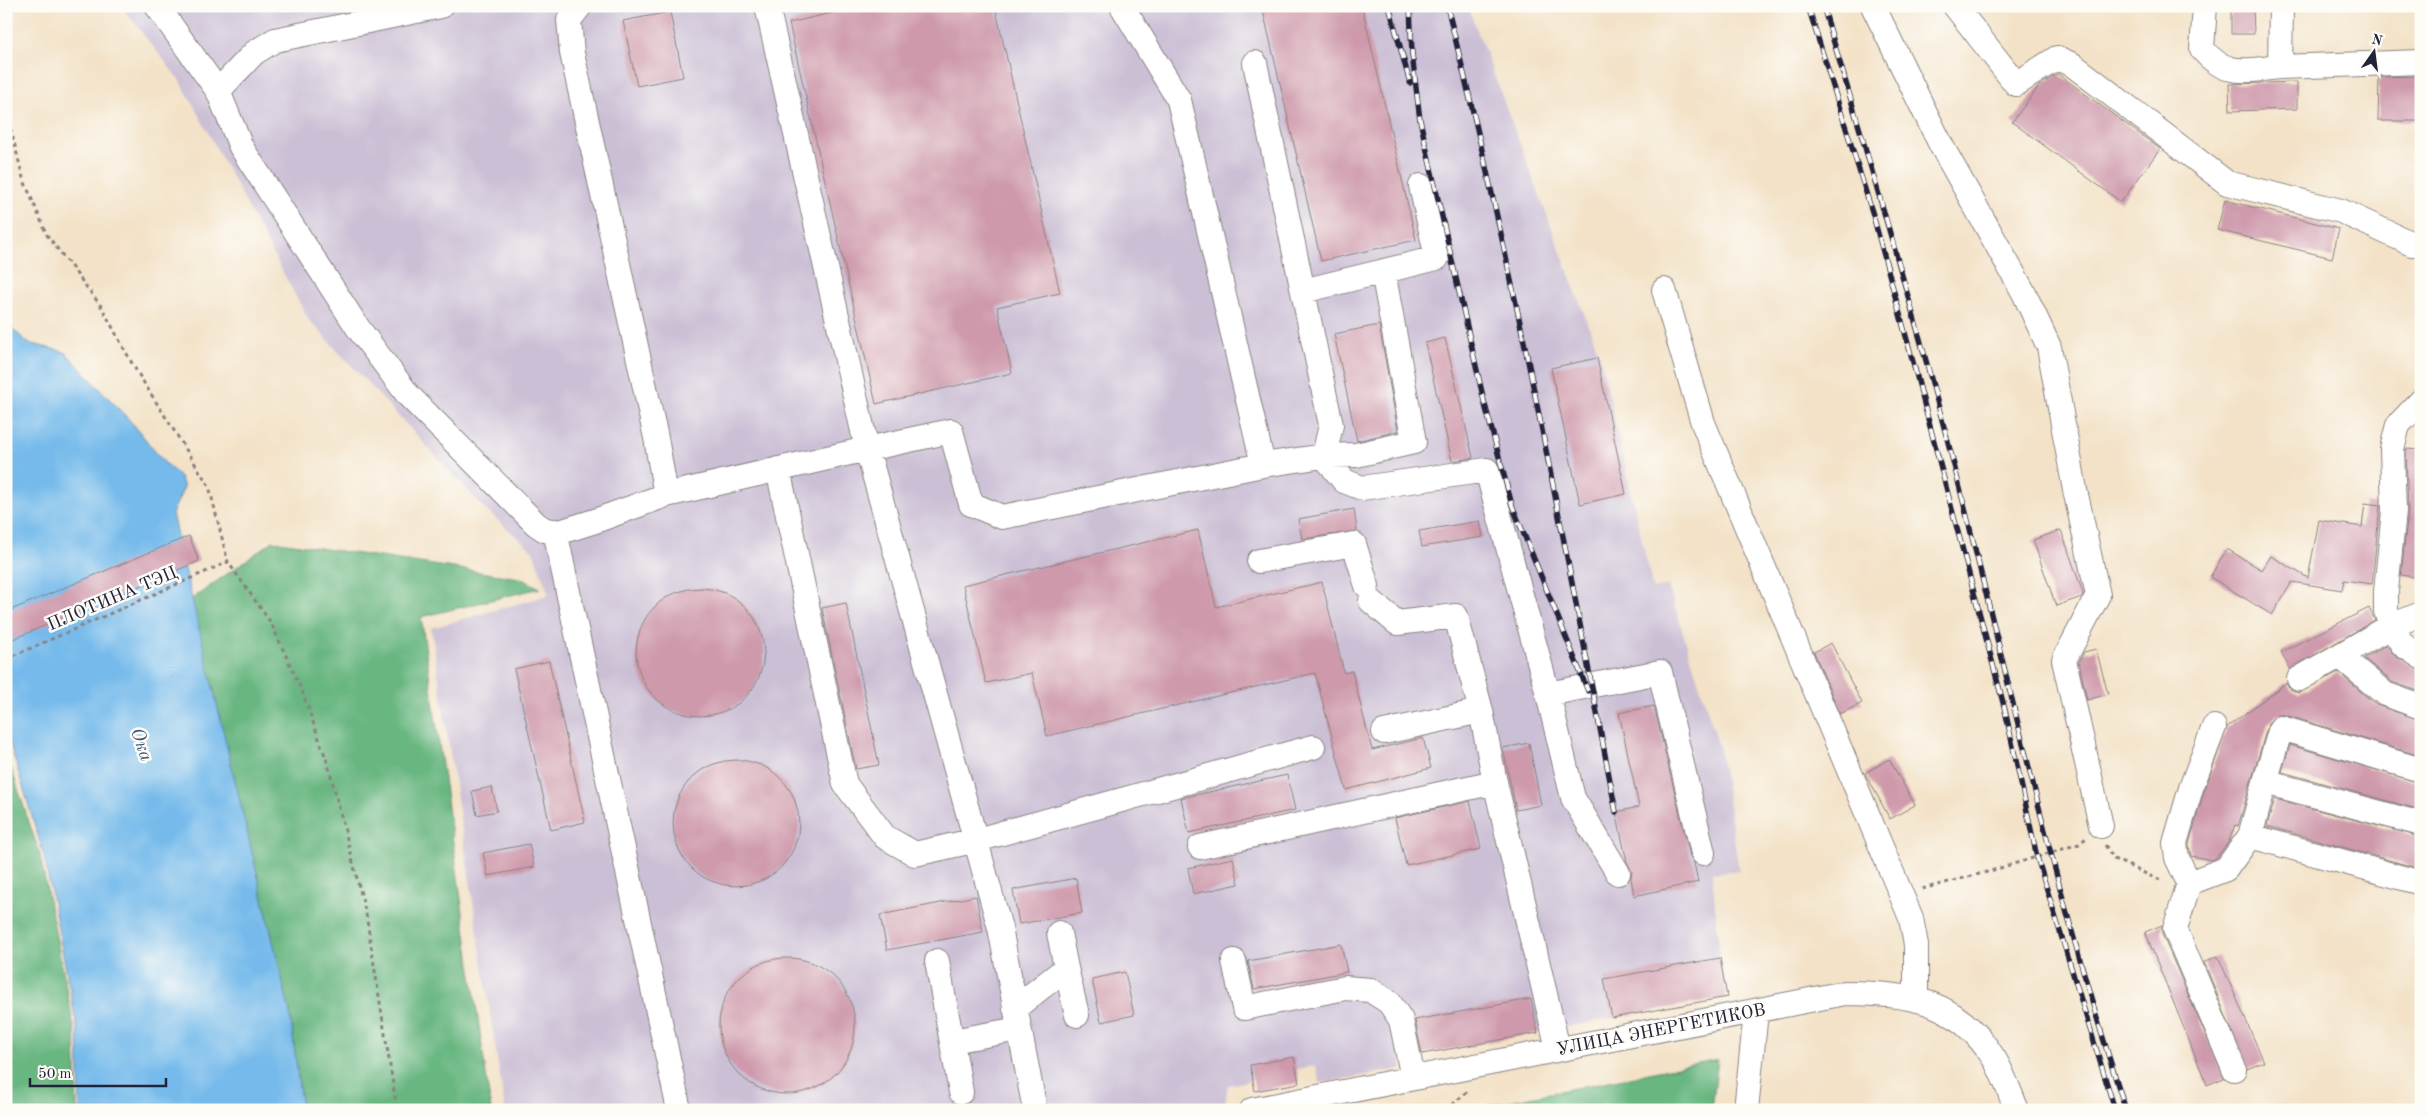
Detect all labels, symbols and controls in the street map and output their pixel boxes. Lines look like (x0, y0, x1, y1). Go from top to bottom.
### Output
north arrow (2350, 28, 2400, 78)
text: N (2370, 32, 2384, 49)
street label: ПЛОТИНА ТЭЦ (45, 563, 180, 634)
water label: Ока (126, 726, 155, 764)
street label: УЛИЦА ЭНЕРГЕТИКОВ (1555, 1001, 1767, 1059)
scale bar (30, 1056, 166, 1088)
text: 50 m (38, 1067, 72, 1082)

